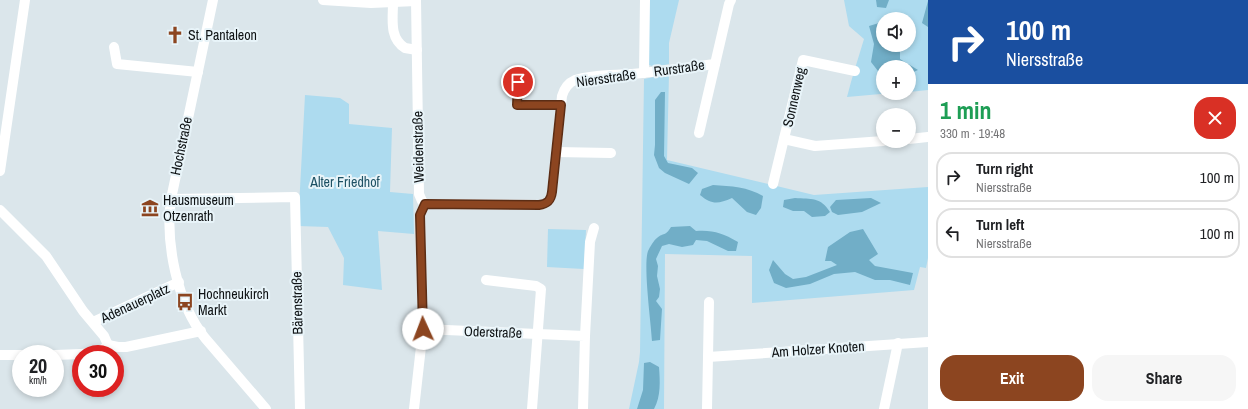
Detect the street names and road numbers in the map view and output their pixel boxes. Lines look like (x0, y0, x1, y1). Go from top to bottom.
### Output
street label: Rurstraße (652, 56, 706, 80)
street label: Niersstraße (575, 65, 637, 91)
street label: Sonnenweg (778, 65, 810, 129)
street label: Weidenstraße (408, 111, 428, 183)
street label: Hochstraße (166, 115, 196, 177)
street label: Bärenstraße (287, 271, 307, 335)
street label: Adenauerplatz (97, 279, 173, 327)
street label: Oderstraße (464, 322, 522, 342)
street label: Am Holzer Knoten (770, 337, 865, 361)

